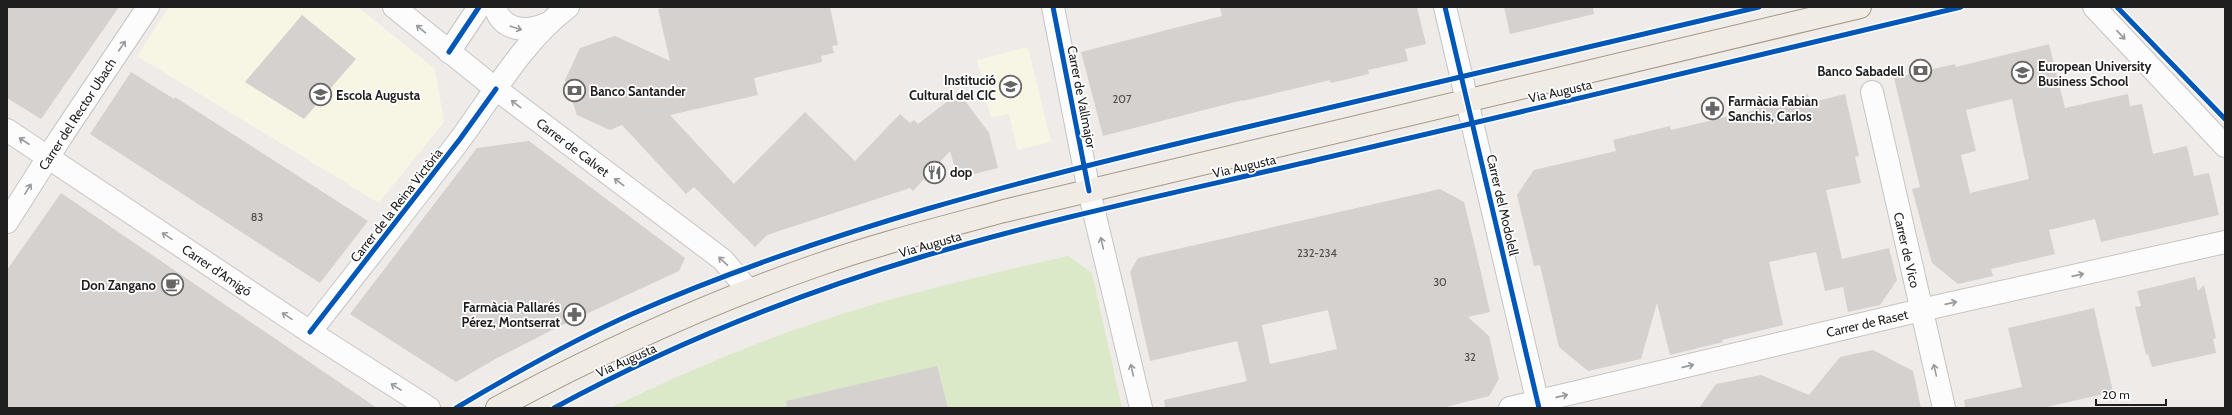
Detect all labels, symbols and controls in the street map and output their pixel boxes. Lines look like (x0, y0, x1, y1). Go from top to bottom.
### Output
one-way arrow (416, 25, 427, 34)
one-way arrow (509, 25, 522, 32)
one-way arrow (2116, 30, 2126, 40)
one-way arrow (118, 40, 126, 51)
street label: Carrer de Vallmajor (1063, 44, 1100, 151)
street label: Carrer del Rector Ubach (35, 55, 119, 173)
bank icon: Banco Sabadell (1907, 58, 1933, 84)
place label: European University Business School (2038, 58, 2152, 89)
school or university icon: European University Business School (2009, 60, 2035, 86)
place label: Banco Sabadell (1817, 63, 1905, 79)
place label: Institució Cultural del CIC (909, 72, 997, 103)
school or university icon: Institució Cultural del CIC (998, 74, 1024, 100)
street label: Via Augusta (1527, 76, 1594, 106)
bank icon: Banco Santander (561, 78, 587, 104)
school or university icon: Escola Augusta (308, 82, 334, 108)
place label: Banco Santander (590, 83, 686, 99)
place label: Escola Augusta (336, 87, 421, 103)
house number: 207 (1113, 92, 1132, 106)
place label: Farmàcia Fabian Sanchis, Carlos (1728, 93, 1818, 124)
pharmacy icon: Farmàcia Fabian Sanchis, Carlos (1700, 95, 1726, 121)
one-way arrow (510, 100, 521, 108)
street label: Carrer de Calvet (533, 114, 613, 180)
one-way arrow (19, 137, 30, 145)
street label: Carrer de la Reina Victòria (347, 144, 446, 265)
street label: Via Augusta (1211, 151, 1278, 181)
street label: Carrer del Modolell (1484, 153, 1522, 257)
restaurant icon: dop (922, 159, 948, 185)
place label: dop (950, 164, 973, 180)
one-way arrow (614, 178, 625, 186)
one-way arrow (24, 184, 32, 195)
house number: 83 (251, 210, 263, 224)
street label: Carrer de Vico (1891, 211, 1923, 289)
street label: Via Augusta (897, 227, 964, 261)
one-way arrow (162, 232, 173, 240)
one-way arrow (1098, 237, 1106, 250)
street label: Carrer d'Amigó (179, 241, 255, 299)
house number: 232-234 (1297, 246, 1338, 260)
one-way arrow (718, 256, 728, 266)
one-way arrow (2071, 270, 2084, 278)
cafe icon: Don Zangano (159, 272, 185, 298)
house number: 30 (1433, 275, 1447, 289)
place label: Don Zangano (81, 277, 157, 293)
place label: Farmàcia Pallarés Pérez, Montserrat (462, 299, 561, 330)
one-way arrow (1944, 299, 1957, 307)
pharmacy icon: Farmàcia Pallarés Pérez, Montserrat (562, 301, 588, 327)
street label: Carrer de Raset (1825, 306, 1910, 340)
one-way arrow (282, 312, 293, 320)
street label: Via Augusta (593, 339, 659, 380)
house number: 32 (1464, 350, 1476, 364)
one-way arrow (1681, 361, 1694, 369)
one-way arrow (1127, 364, 1135, 377)
one-way arrow (1931, 364, 1939, 377)
scale bar (2096, 381, 2166, 407)
one-way arrow (390, 382, 402, 390)
text: 20 m (2102, 387, 2130, 402)
one-way arrow (1555, 391, 1568, 399)

